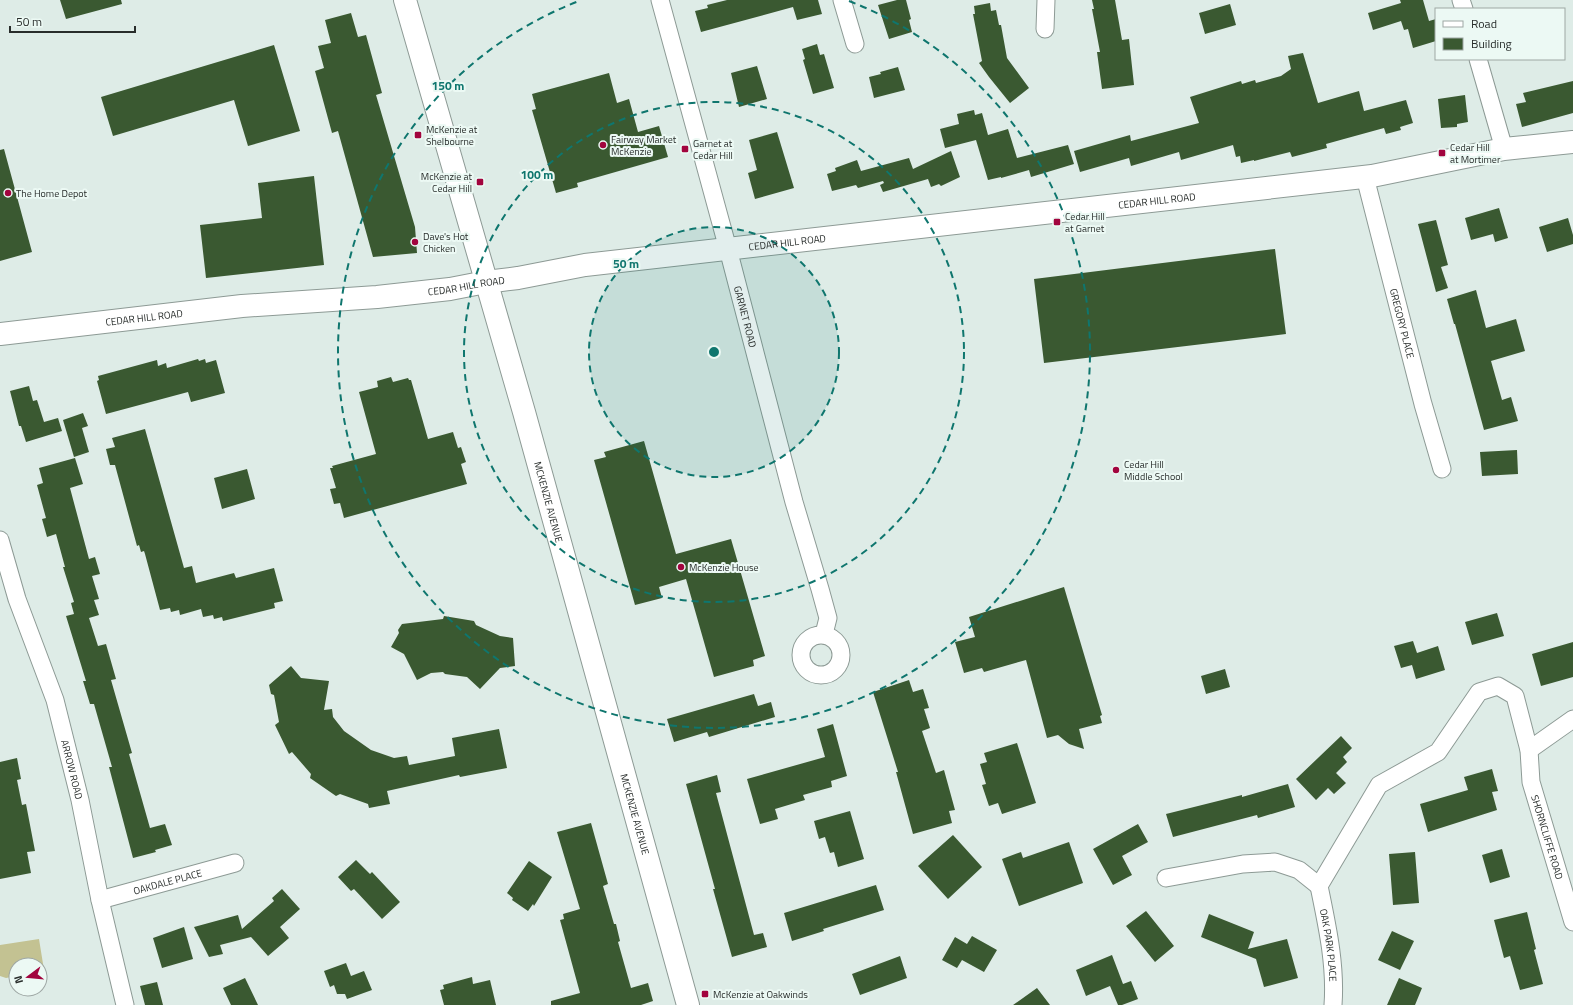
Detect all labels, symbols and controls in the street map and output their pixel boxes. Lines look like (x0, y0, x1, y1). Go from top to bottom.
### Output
scale bar (10, 8, 135, 34)
legend (1435, 8, 1565, 60)
text: 50 m (16, 12, 42, 31)
text: Road (1471, 14, 1497, 33)
text: Building (1471, 34, 1512, 53)
text: 150 m (432, 76, 464, 95)
place label: McKenzie at Shelbourne (426, 122, 478, 149)
marker: McKenzie at Shelbourne (413, 130, 423, 140)
place label: Fairway Market McKenzie (611, 132, 677, 159)
place label: Garnet at Cedar Hill (693, 136, 733, 163)
marker: Fairway Market McKenzie (598, 140, 608, 150)
place label: Cedar Hill at Mortimer (1450, 140, 1501, 167)
marker: Garnet at Cedar Hill (680, 144, 690, 154)
marker: Cedar Hill at Mortimer (1437, 148, 1447, 158)
text: 100 m (521, 165, 553, 184)
place label: McKenzie at Cedar Hill (421, 169, 472, 196)
marker: McKenzie at Cedar Hill (475, 177, 485, 187)
place label: The Home Depot (16, 186, 87, 201)
marker: The Home Depot (3, 188, 13, 198)
street label: CEDAR HILL ROAD (1117, 189, 1196, 213)
place label: Cedar Hill at Garnet (1065, 209, 1105, 236)
marker: Cedar Hill at Garnet (1052, 217, 1062, 227)
place label: Dave's Hot Chicken (423, 229, 469, 256)
street label: CEDAR HILL ROAD (748, 231, 827, 254)
marker: Dave's Hot Chicken (410, 237, 420, 247)
text: 50 m (613, 254, 639, 273)
street label: CEDAR HILL ROAD (427, 273, 506, 299)
street label: GARNET ROAD (730, 284, 760, 349)
street label: GREGORY PLACE (1386, 287, 1418, 360)
street label: CEDAR HILL ROAD (105, 306, 184, 330)
centre of rings (707, 345, 721, 359)
place label: Cedar Hill Middle School (1124, 457, 1183, 484)
street label: MCKENZIE AVENUE (530, 460, 567, 544)
marker: Cedar Hill Middle School (1111, 465, 1121, 475)
place label: McKenzie House (689, 560, 759, 575)
marker: McKenzie House (676, 562, 686, 572)
street label: ARROW ROAD (57, 738, 87, 801)
street label: MCKENZIE AVENUE (616, 772, 653, 857)
street label: SHORNCLIFFE ROAD (1527, 793, 1567, 881)
street label: OAKDALE PLACE (132, 865, 204, 899)
street label: OAK PARK PLACE (1316, 907, 1341, 982)
north arrow (8, 957, 48, 997)
text: N (10, 974, 27, 986)
place label: McKenzie at Oakwinds (713, 987, 808, 1002)
marker: McKenzie at Oakwinds (700, 989, 710, 999)

